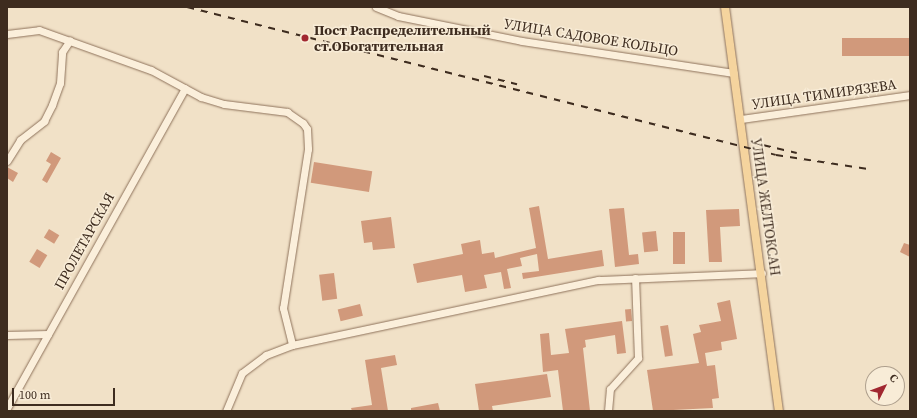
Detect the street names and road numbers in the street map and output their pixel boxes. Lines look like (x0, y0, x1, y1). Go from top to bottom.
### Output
street label: УЛИЦА САДОВОЕ КОЛЬЦО (503, 15, 679, 59)
street label: УЛИЦА ТИМИРЯЗЕВА (750, 76, 898, 112)
street label: УЛИЦА ЖЕЛТОКСАН (748, 137, 784, 277)
street label: ПРОЛЕТАРСКАЯ (50, 190, 118, 292)

